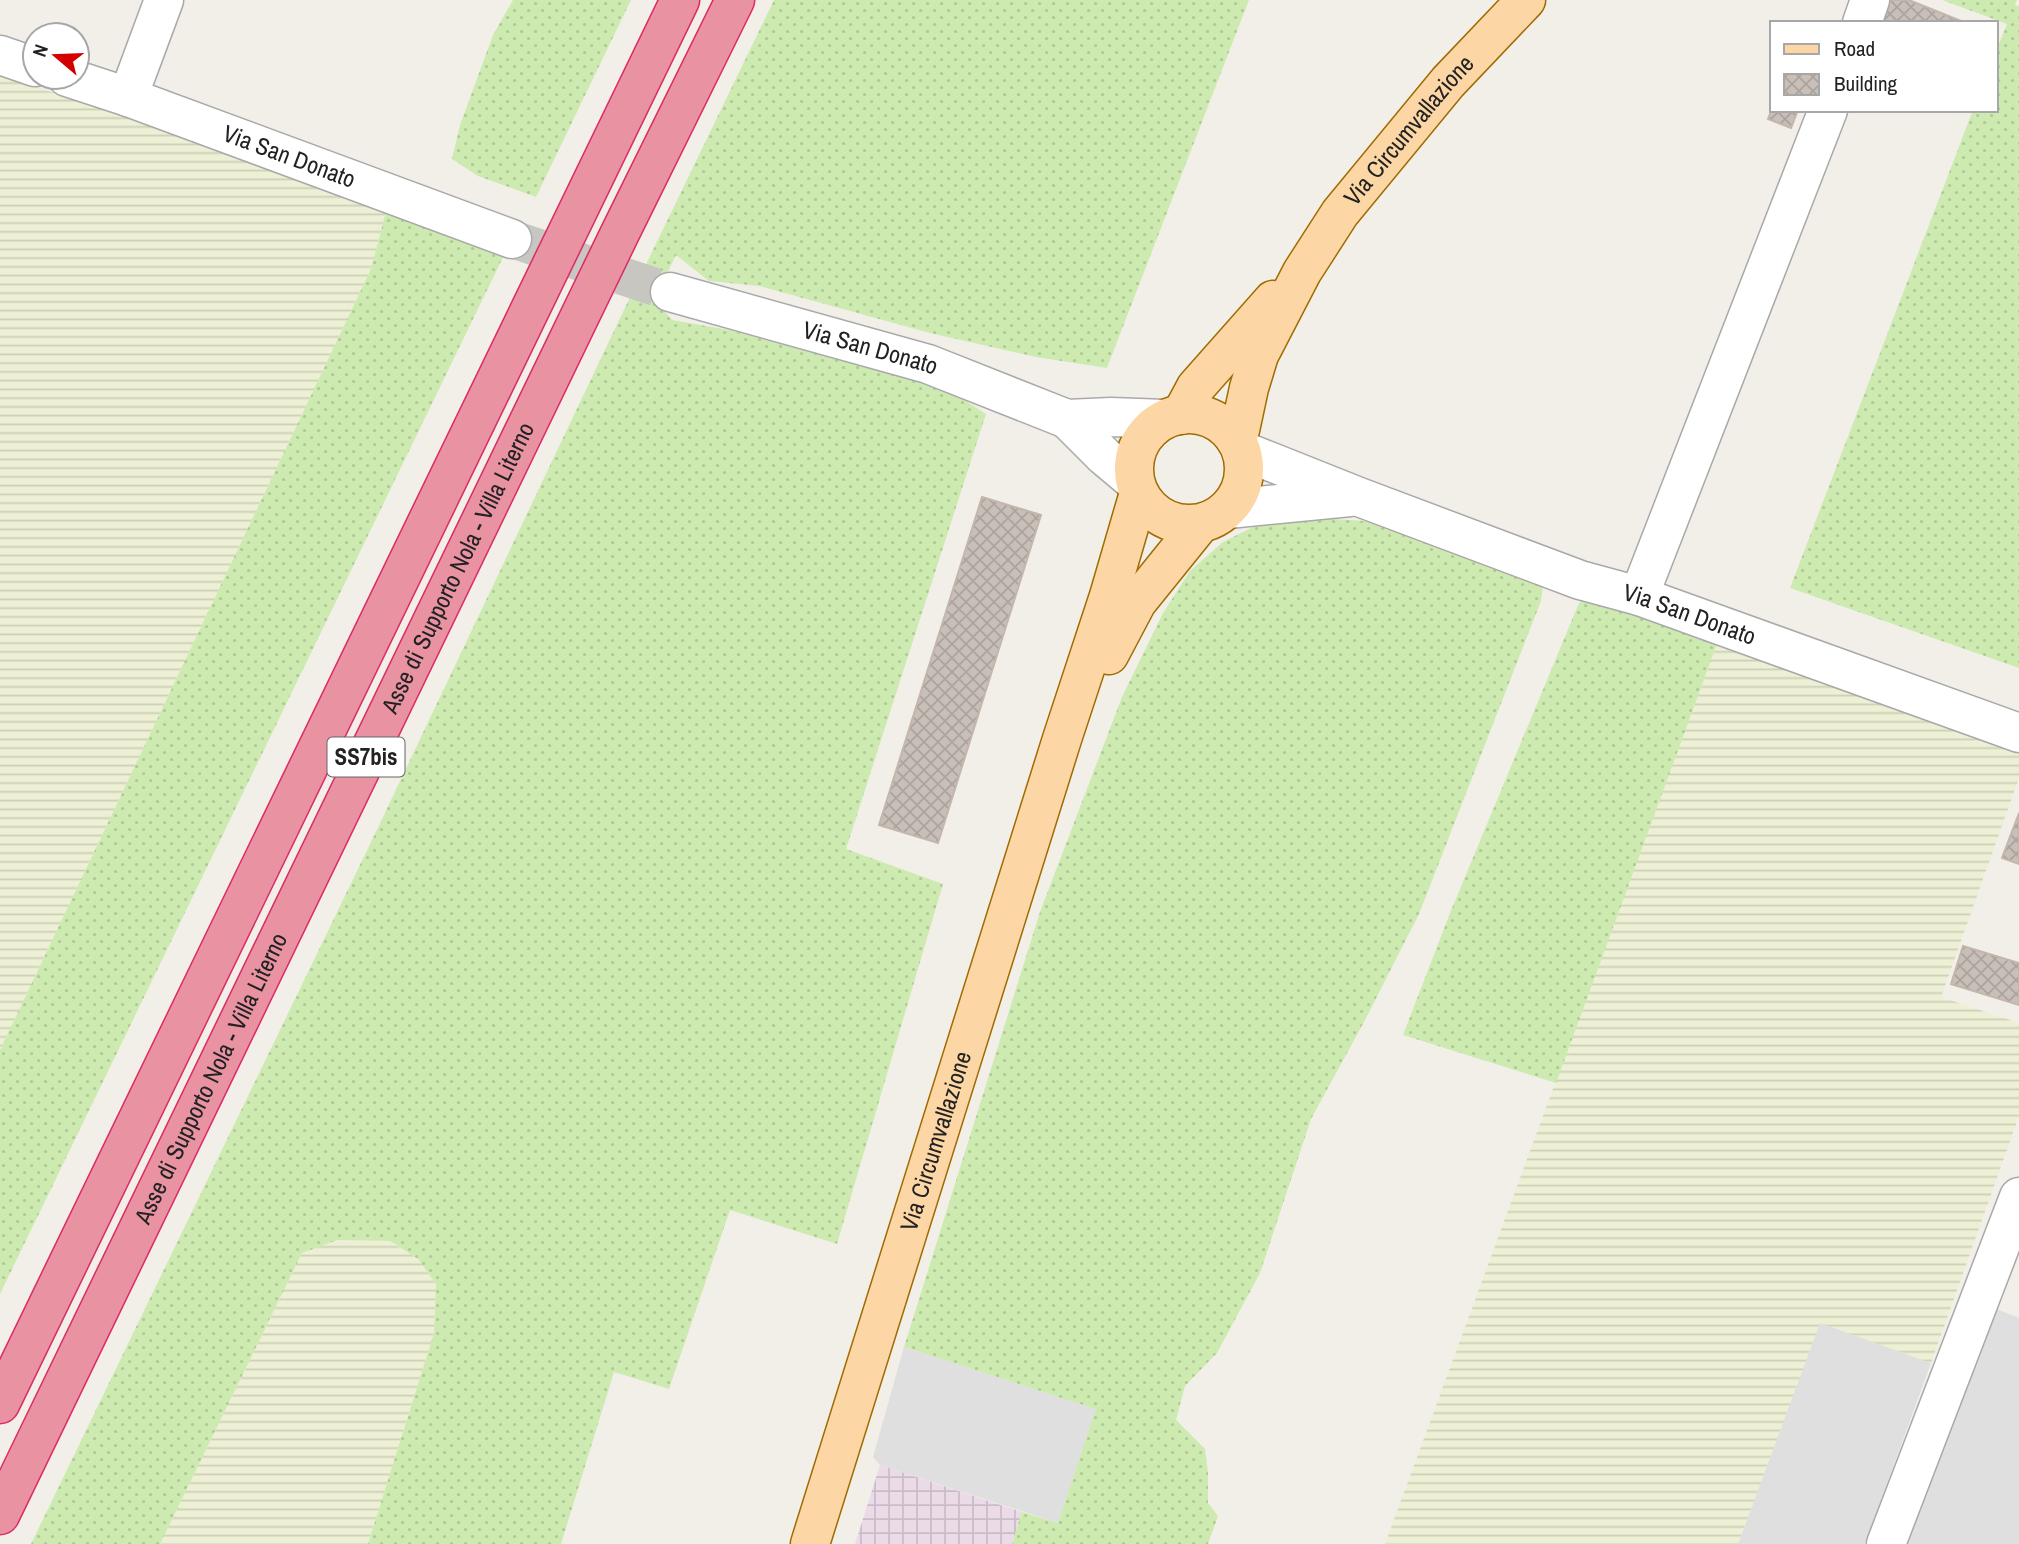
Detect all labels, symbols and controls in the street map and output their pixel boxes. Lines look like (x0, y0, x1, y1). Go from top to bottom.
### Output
north arrow (21, 21, 91, 91)
legend (1770, 21, 1998, 112)
text: Road (1834, 34, 1875, 63)
text: N (26, 41, 54, 60)
street label: Via Circumvallazione (1336, 48, 1480, 212)
text: Building (1834, 69, 1898, 98)
street label: Via San Donato (219, 117, 360, 195)
street label: Via San Donato (799, 313, 943, 381)
street label: Asse di Supporto Nola - Villa Literno (373, 417, 541, 719)
street label: Via San Donato (1620, 576, 1761, 652)
road number: SS7bis (328, 737, 404, 776)
street label: Asse di Supporto Nola - Villa Literno (126, 927, 294, 1230)
street label: Via Circumvallazione (892, 1047, 978, 1235)

